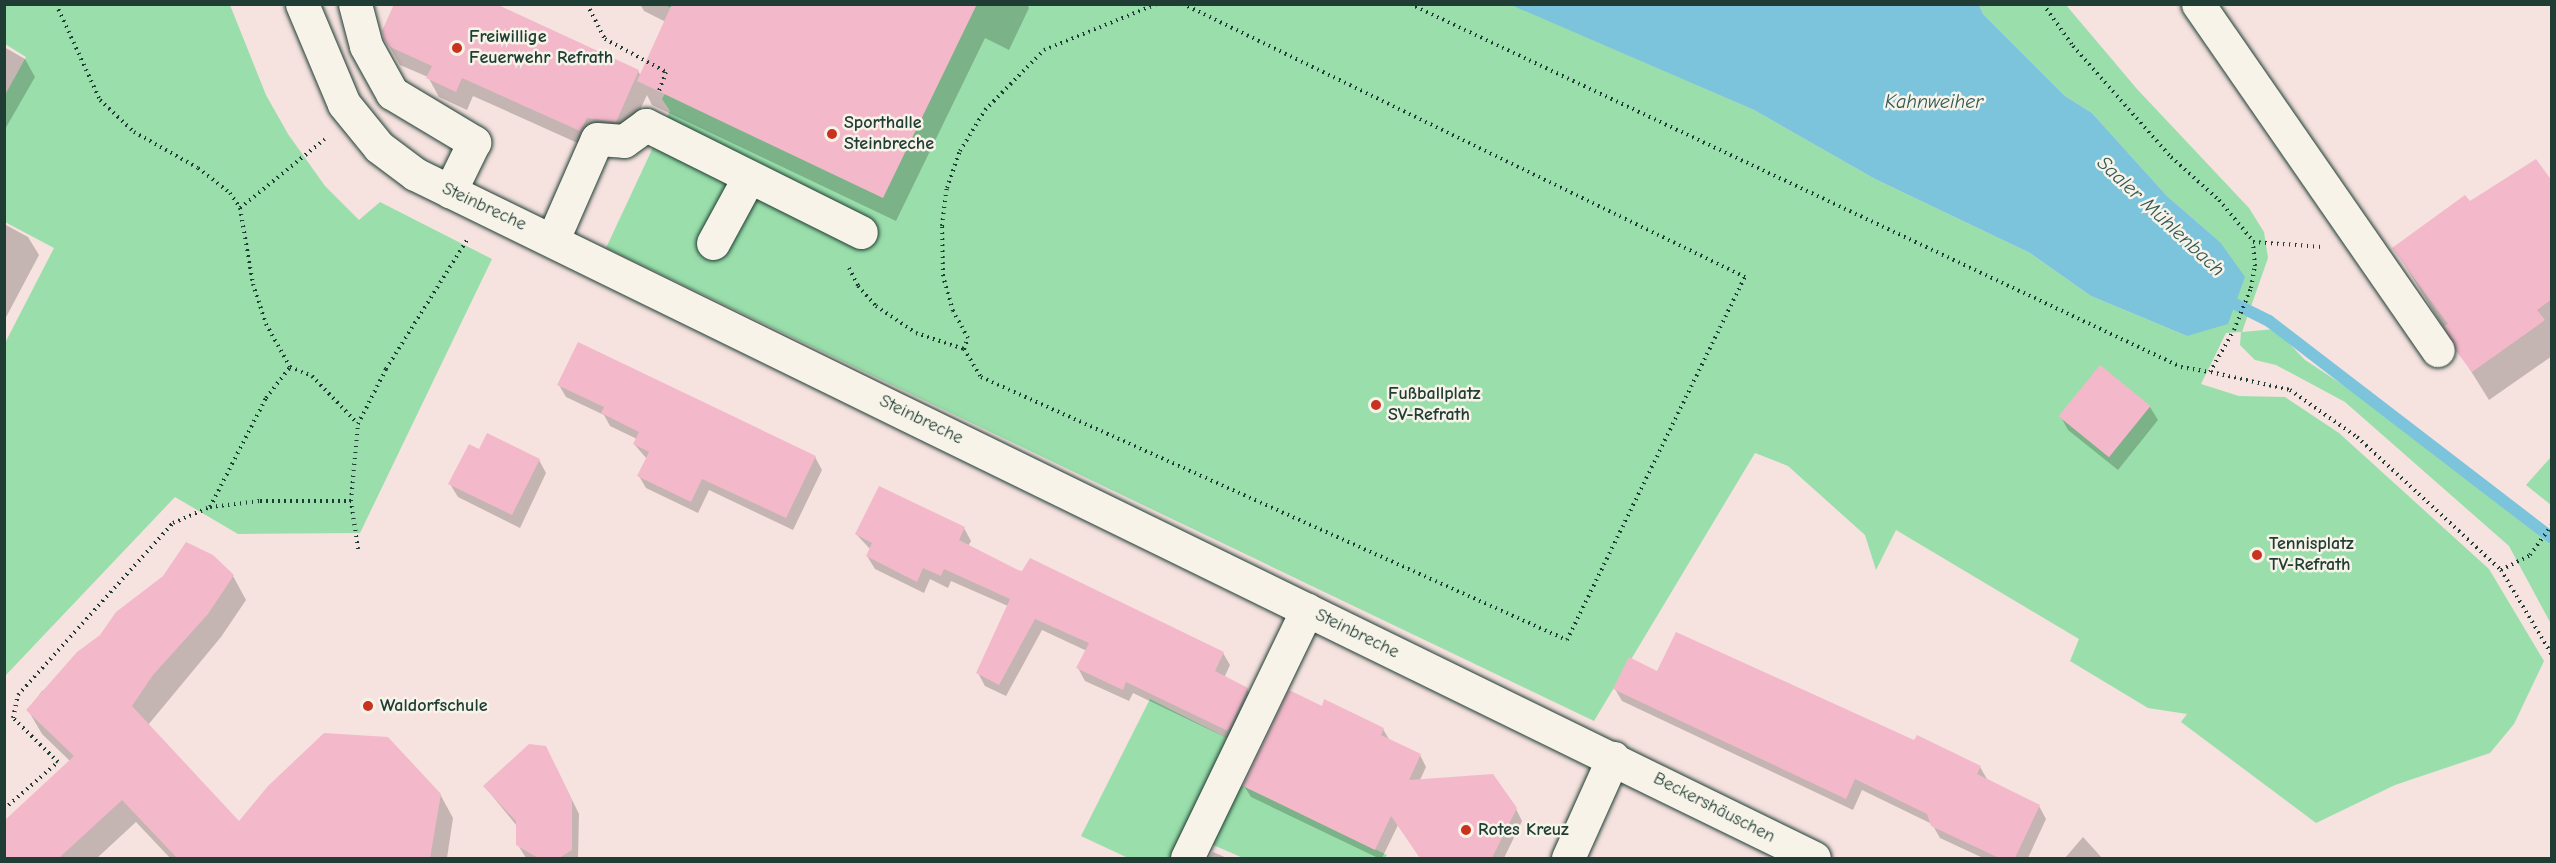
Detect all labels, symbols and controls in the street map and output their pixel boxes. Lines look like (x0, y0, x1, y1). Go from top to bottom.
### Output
place label: Freiwillige Feuerwehr Refrath (469, 27, 613, 70)
marker: Freiwillige Feuerwehr Refrath (450, 41, 464, 55)
water label: Kahnweiher (1885, 89, 1983, 113)
place label: Sporthalle Steinbreche (844, 113, 934, 156)
marker: Sporthalle Steinbreche (825, 127, 839, 141)
water label: Saaler Mühlenbach (2092, 151, 2230, 281)
street label: Steinbreche (438, 178, 530, 236)
place label: Fußballplatz SV-Refrath (1388, 384, 1481, 426)
street label: Steinbreche (876, 390, 966, 450)
marker: Fußballplatz SV-Refrath (1369, 398, 1383, 412)
place label: Tennisplatz TV-Refrath (2269, 534, 2354, 576)
marker: Tennisplatz TV-Refrath (2250, 548, 2264, 562)
street label: Steinbreche (1312, 604, 1402, 664)
place label: Waldorfschule (380, 695, 488, 717)
marker: Waldorfschule (361, 699, 375, 713)
street label: Beckershäuschen (1650, 768, 1778, 848)
place label: Rotes Kreuz (1478, 819, 1569, 841)
marker: Rotes Kreuz (1459, 823, 1473, 837)

